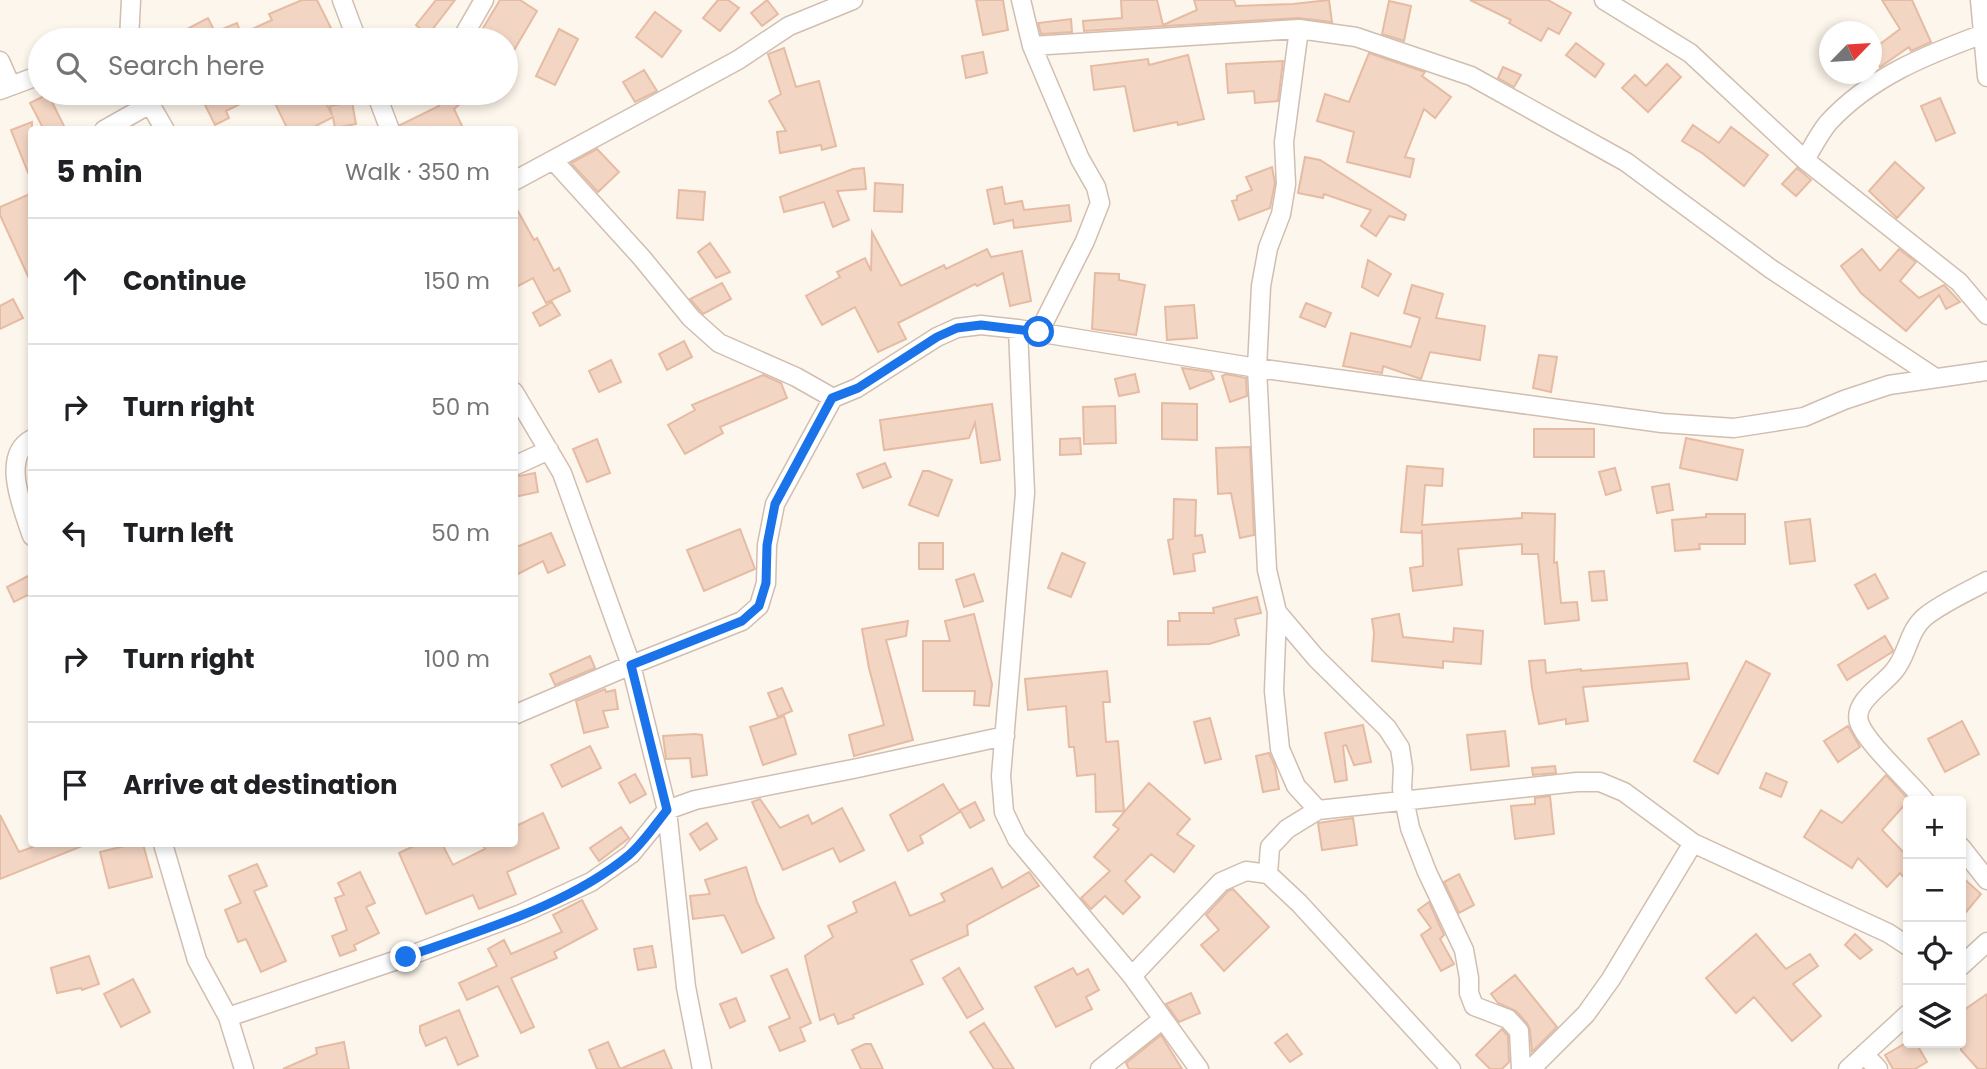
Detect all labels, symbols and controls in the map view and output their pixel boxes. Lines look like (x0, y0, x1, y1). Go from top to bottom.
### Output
north arrow (1819, 21, 1882, 84)
search box (28, 28, 518, 105)
icon: search (52, 48, 90, 86)
text: Search here (108, 48, 265, 84)
text: 5 min (56, 150, 143, 193)
text: Walk · 350 m (345, 156, 490, 188)
icon: ahead (56, 262, 94, 300)
text: Continue (123, 263, 246, 299)
text: 150 m (424, 265, 490, 297)
route start (1023, 316, 1054, 347)
icon: right (56, 388, 94, 426)
text: Turn right (123, 389, 255, 425)
text: 50 m (431, 391, 490, 423)
icon: left (56, 514, 94, 552)
text: Turn left (123, 515, 234, 551)
text: 50 m (431, 517, 490, 549)
icon: right (56, 640, 94, 678)
text: Turn right (123, 641, 255, 677)
text: 100 m (424, 643, 490, 675)
icon: arrive (56, 766, 94, 804)
text: Arrive at destination (123, 767, 398, 803)
map controls (1903, 796, 1966, 1048)
button: + (1903, 796, 1966, 859)
button: − (1903, 859, 1966, 922)
button: locate (1903, 922, 1966, 985)
route end (390, 941, 421, 972)
button: layers (1903, 985, 1966, 1048)

